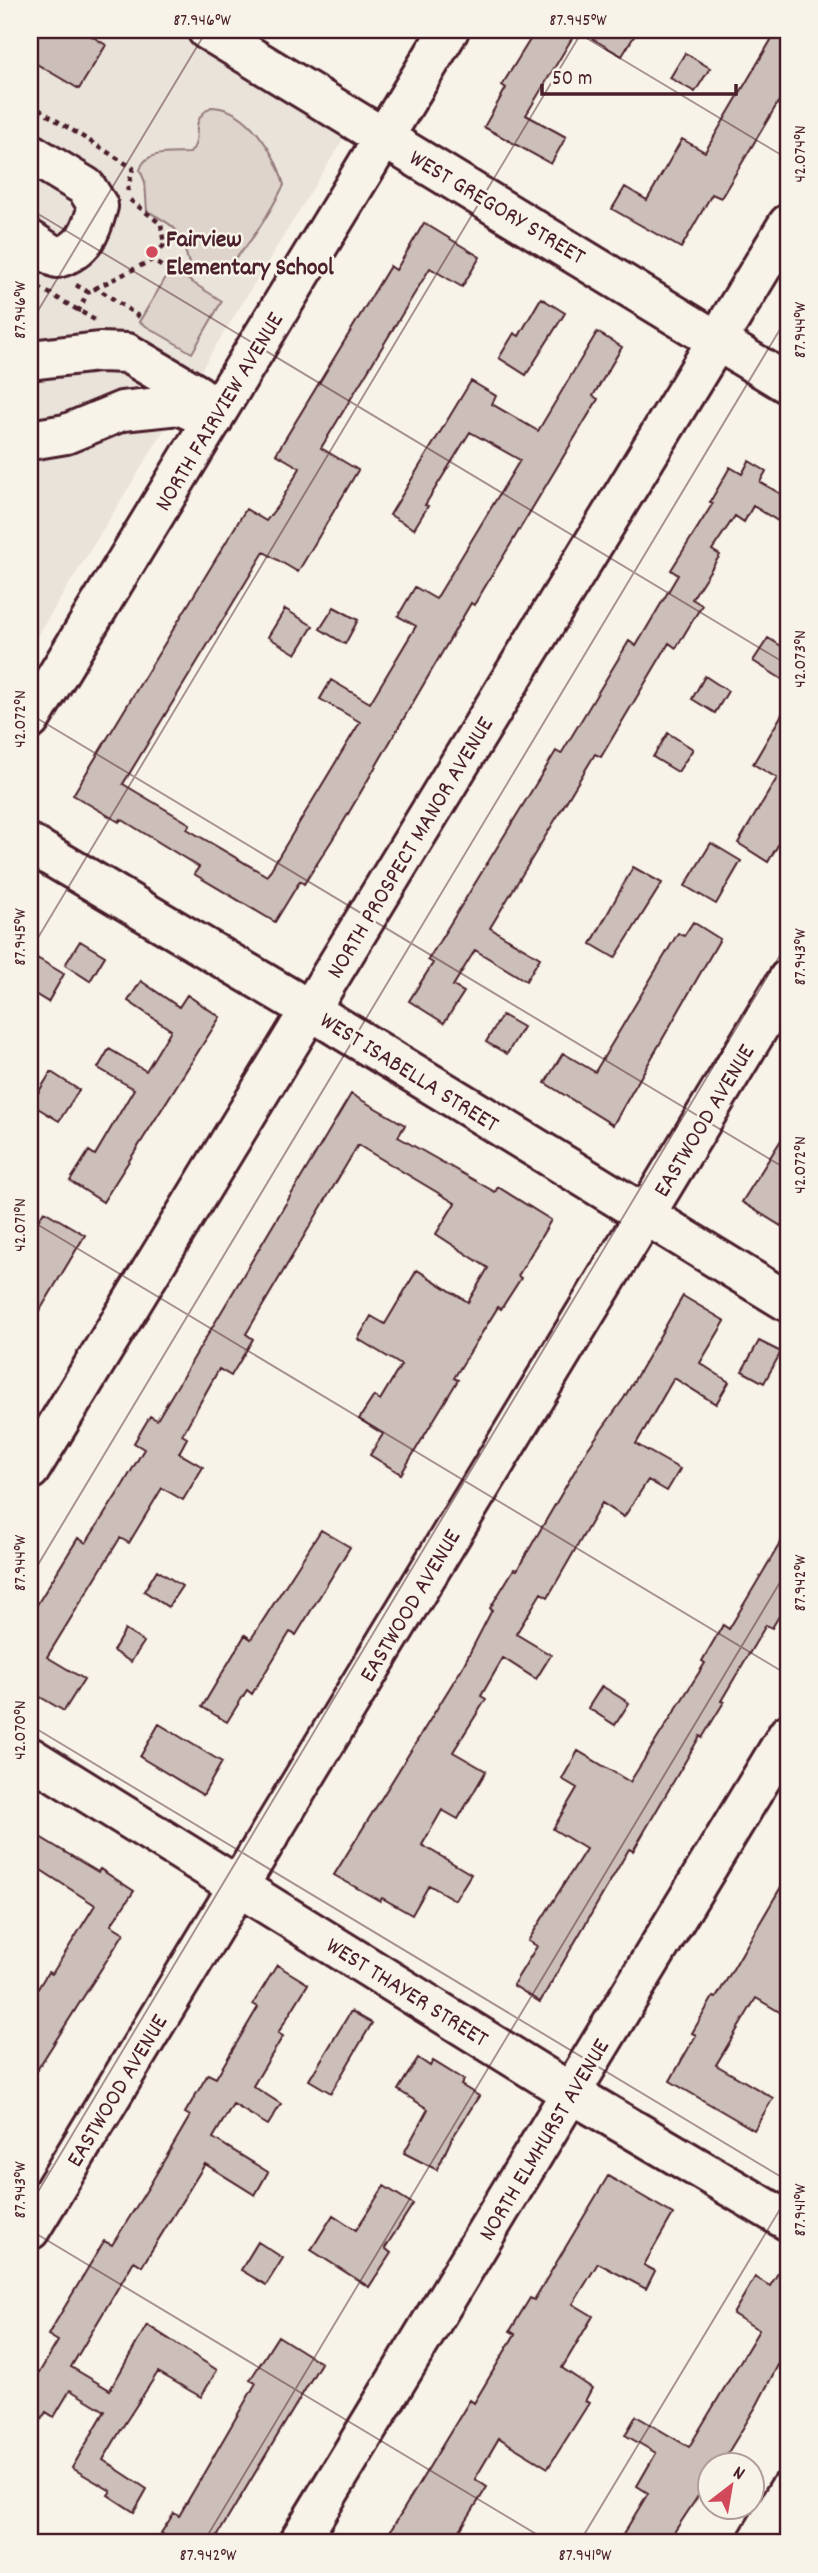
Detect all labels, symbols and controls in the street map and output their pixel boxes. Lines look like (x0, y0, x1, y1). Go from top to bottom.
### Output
text: 87.946°W (173, 9, 232, 34)
text: 87.945°W (549, 9, 607, 34)
scale bar (542, 52, 736, 96)
text: 50 m (552, 65, 592, 95)
text: 42.074°N (789, 125, 814, 183)
street label: WEST GREGORY STREET (402, 142, 591, 275)
place label: Fairview Elementary School (166, 224, 334, 286)
marker: Fairview Elementary School (144, 244, 160, 260)
text: 87.946°W (9, 280, 34, 339)
text: 87.944°W (789, 301, 814, 358)
street label: NORTH FAIRVIEW AVENUE (148, 307, 294, 518)
text: 42.073°N (789, 630, 814, 688)
text: 42.072°N (9, 690, 34, 748)
street label: NORTH PROSPECT MANOR AVENUE (320, 711, 504, 986)
text: 87.945°W (9, 908, 34, 966)
text: 87.943°W (789, 928, 814, 985)
street label: WEST ISABELLA STREET (312, 1005, 505, 1143)
street label: EASTWOOD AVENUE (646, 1038, 765, 1205)
text: 42.072°N (789, 1136, 814, 1194)
text: 42.071°N (9, 1198, 34, 1252)
street label: EASTWOOD AVENUE (352, 1523, 471, 1690)
text: 87.944°W (9, 1534, 34, 1591)
text: 87.942°W (789, 1554, 814, 1611)
text: 42.070°N (9, 1700, 34, 1760)
street label: WEST THAYER STREET (319, 1930, 494, 2057)
street label: EASTWOOD AVENUE (59, 2008, 178, 2175)
street label: NORTH ELMHURST AVENUE (472, 2033, 620, 2248)
text: 87.943°W (9, 2161, 34, 2218)
text: 87.941°W (789, 2183, 814, 2236)
north arrow (696, 2450, 766, 2520)
text: N (727, 2460, 749, 2488)
text: 87.942°W (180, 2544, 237, 2569)
text: 87.941°W (559, 2544, 612, 2569)

